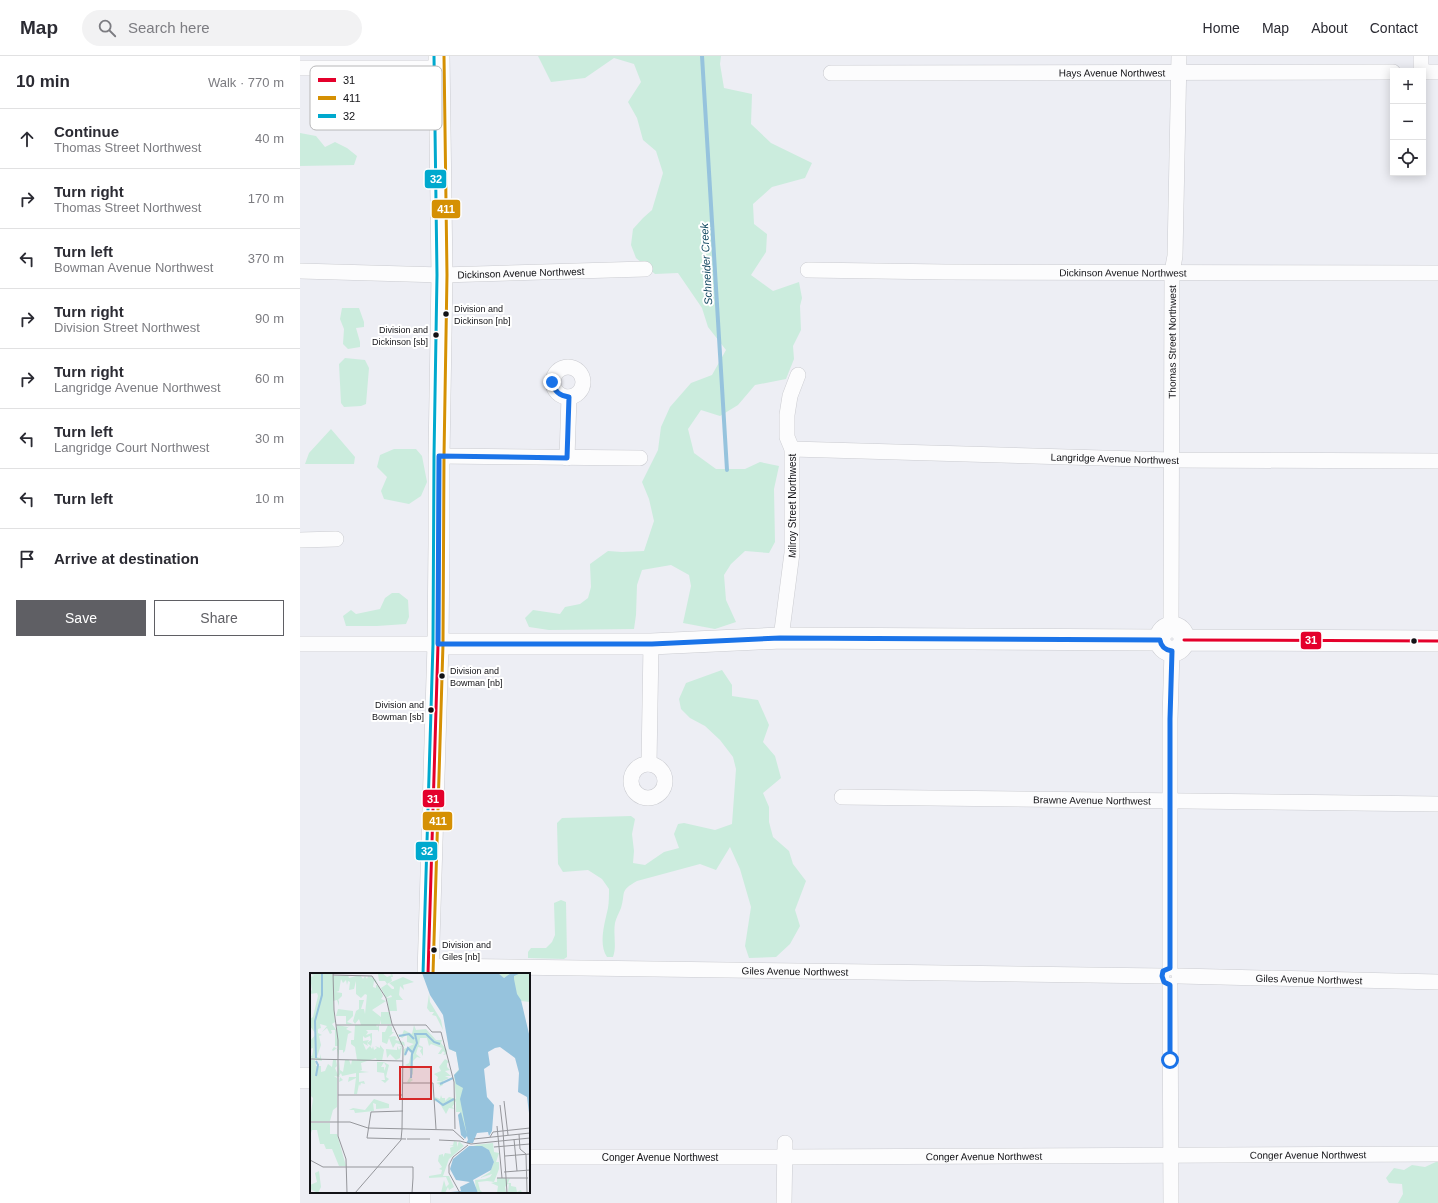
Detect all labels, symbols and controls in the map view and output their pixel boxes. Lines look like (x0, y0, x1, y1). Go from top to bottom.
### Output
search box (82, 10, 362, 46)
text: Map (20, 17, 58, 38)
icon: search (96, 17, 118, 39)
text: Search here (128, 19, 210, 36)
text: Home (1203, 20, 1240, 36)
text: Map (1262, 20, 1289, 36)
text: About (1311, 20, 1348, 36)
text: Contact (1370, 20, 1418, 36)
legend (310, 66, 442, 130)
street label: Hays Avenue Northwest (1059, 67, 1166, 78)
map controls (1390, 68, 1426, 176)
button: + (1390, 68, 1426, 104)
text: 10 min (16, 72, 70, 91)
text: 31 (343, 74, 355, 86)
text: Walk · 770 m (208, 75, 284, 90)
text: 411 (343, 92, 361, 104)
button: − (1390, 104, 1426, 140)
text: 32 (343, 110, 355, 122)
text: Continue (54, 123, 119, 140)
icon: ahead (16, 128, 38, 150)
text: 40 m (255, 131, 284, 146)
text: Thomas Street Northwest (54, 140, 201, 155)
button: locate (1390, 140, 1426, 176)
line badge: 32 (424, 169, 447, 189)
text: 32 (430, 173, 442, 185)
text: Turn right (54, 183, 124, 200)
icon: right (16, 188, 38, 210)
text: 170 m (248, 191, 284, 206)
line badge: 411 (431, 199, 461, 219)
text: Thomas Street Northwest (54, 200, 201, 215)
text: 411 (437, 203, 455, 215)
water label: Schneider Creek (698, 222, 714, 305)
text: Turn left (54, 243, 113, 260)
icon: left (16, 248, 38, 270)
text: 370 m (248, 251, 284, 266)
text: Bowman Avenue Northwest (54, 260, 213, 275)
street label: Dickinson Avenue Northwest (457, 265, 585, 280)
street label: Dickinson Avenue Northwest (1059, 267, 1187, 278)
street label: Thomas Street Northwest (1166, 285, 1177, 399)
text: Turn right (54, 303, 124, 320)
place label: Division and Dickinson [nb] (454, 304, 511, 326)
icon: right (16, 308, 38, 330)
marker: Division and Dickinson [nb] (441, 309, 451, 319)
text: 90 m (255, 311, 284, 326)
text: Division Street Northwest (54, 320, 200, 335)
place label: Division and Dickinson [sb] (372, 325, 428, 347)
marker: Division and Dickinson [sb] (431, 330, 441, 340)
text: Turn right (54, 363, 124, 380)
icon: right (16, 368, 38, 390)
text: 60 m (255, 371, 284, 386)
route end (543, 373, 561, 391)
text: Langridge Avenue Northwest (54, 380, 221, 395)
text: Turn left (54, 423, 113, 440)
icon: left (16, 428, 38, 450)
text: 30 m (255, 431, 284, 446)
text: Langridge Court Northwest (54, 440, 209, 455)
street label: Langridge Avenue Northwest (1051, 451, 1179, 466)
street label: Milroy Street Northwest (786, 453, 798, 558)
icon: left (16, 488, 38, 510)
text: Turn left (54, 490, 113, 507)
text: 10 m (255, 491, 284, 506)
icon: arrive (16, 548, 38, 570)
text: Arrive at destination (54, 550, 199, 567)
button: Save (16, 600, 146, 636)
button: Share (154, 600, 284, 636)
line badge: 31 (1300, 631, 1322, 650)
text: 31 (1305, 634, 1317, 646)
unlabelled marker (1409, 636, 1419, 646)
place label: Division and Bowman [nb] (450, 666, 503, 688)
marker: Division and Bowman [nb] (437, 671, 447, 681)
place label: Division and Bowman [sb] (372, 700, 424, 722)
marker: Division and Bowman [sb] (426, 705, 436, 715)
line badge: 31 (422, 789, 445, 808)
text: 31 (427, 793, 439, 805)
street label: Brawne Avenue Northwest (1033, 794, 1151, 806)
line badge: 411 (422, 811, 453, 831)
text: 411 (429, 815, 447, 827)
line badge: 32 (415, 841, 438, 861)
text: 32 (421, 845, 433, 857)
place label: Division and Giles [nb] (442, 940, 491, 962)
marker: Division and Giles [nb] (429, 945, 439, 955)
street label: Giles Avenue Northwest (742, 965, 849, 977)
street label: Giles Avenue Northwest (1256, 972, 1363, 986)
inset map (310, 973, 530, 1193)
route start (1161, 1051, 1179, 1069)
street label: Conger Avenue Northwest (1250, 1149, 1367, 1160)
street label: Conger Avenue Northwest (926, 1150, 1043, 1162)
street label: Conger Avenue Northwest (602, 1152, 719, 1163)

